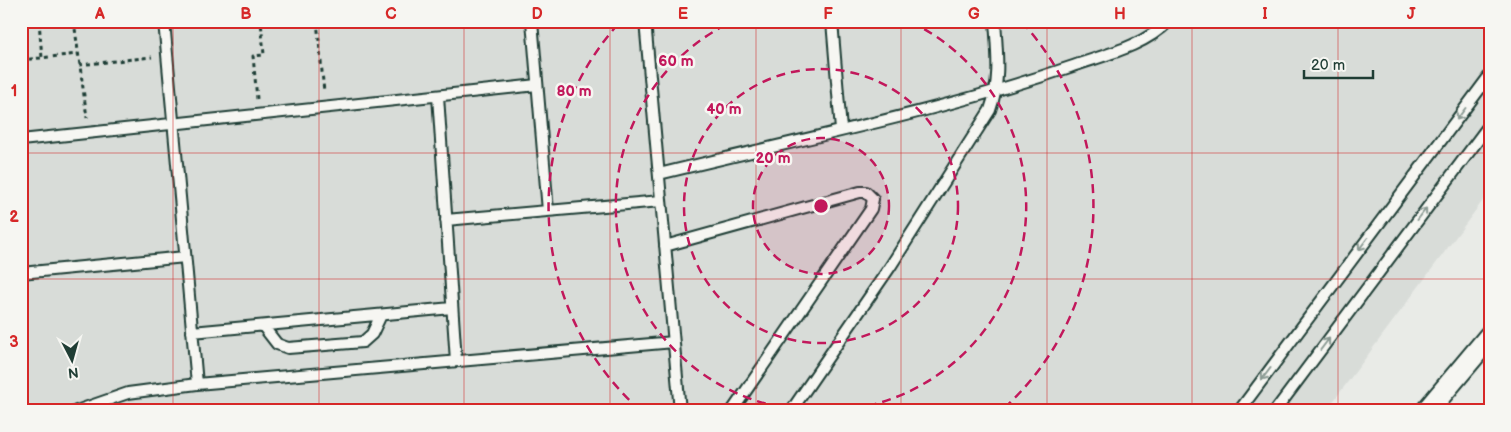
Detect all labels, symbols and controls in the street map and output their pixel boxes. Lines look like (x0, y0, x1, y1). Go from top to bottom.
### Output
text: A (94, 5, 105, 24)
text: B (240, 5, 252, 24)
text: C (385, 5, 397, 24)
text: D (531, 5, 543, 24)
text: E (678, 5, 688, 24)
text: F (823, 5, 833, 24)
text: G (968, 5, 980, 24)
text: H (1114, 5, 1126, 24)
text: I (1262, 5, 1268, 24)
text: J (1407, 5, 1416, 24)
scale bar (1304, 48, 1372, 80)
text: 60 m (658, 52, 694, 71)
text: 20 m (1311, 56, 1345, 75)
text: 1 (11, 82, 17, 101)
text: 80 m (556, 82, 592, 101)
text: 40 m (706, 100, 742, 119)
one-way arrow (1455, 107, 1466, 120)
text: 20 m (756, 149, 791, 168)
centre of rings (812, 197, 830, 215)
text: 2 (9, 208, 19, 227)
one-way arrow (1417, 208, 1428, 221)
one-way arrow (1358, 237, 1368, 251)
text: 3 (9, 333, 19, 352)
north arrow (48, 334, 98, 384)
one-way arrow (1320, 337, 1330, 351)
text: N (67, 363, 79, 381)
one-way arrow (1261, 367, 1271, 381)

